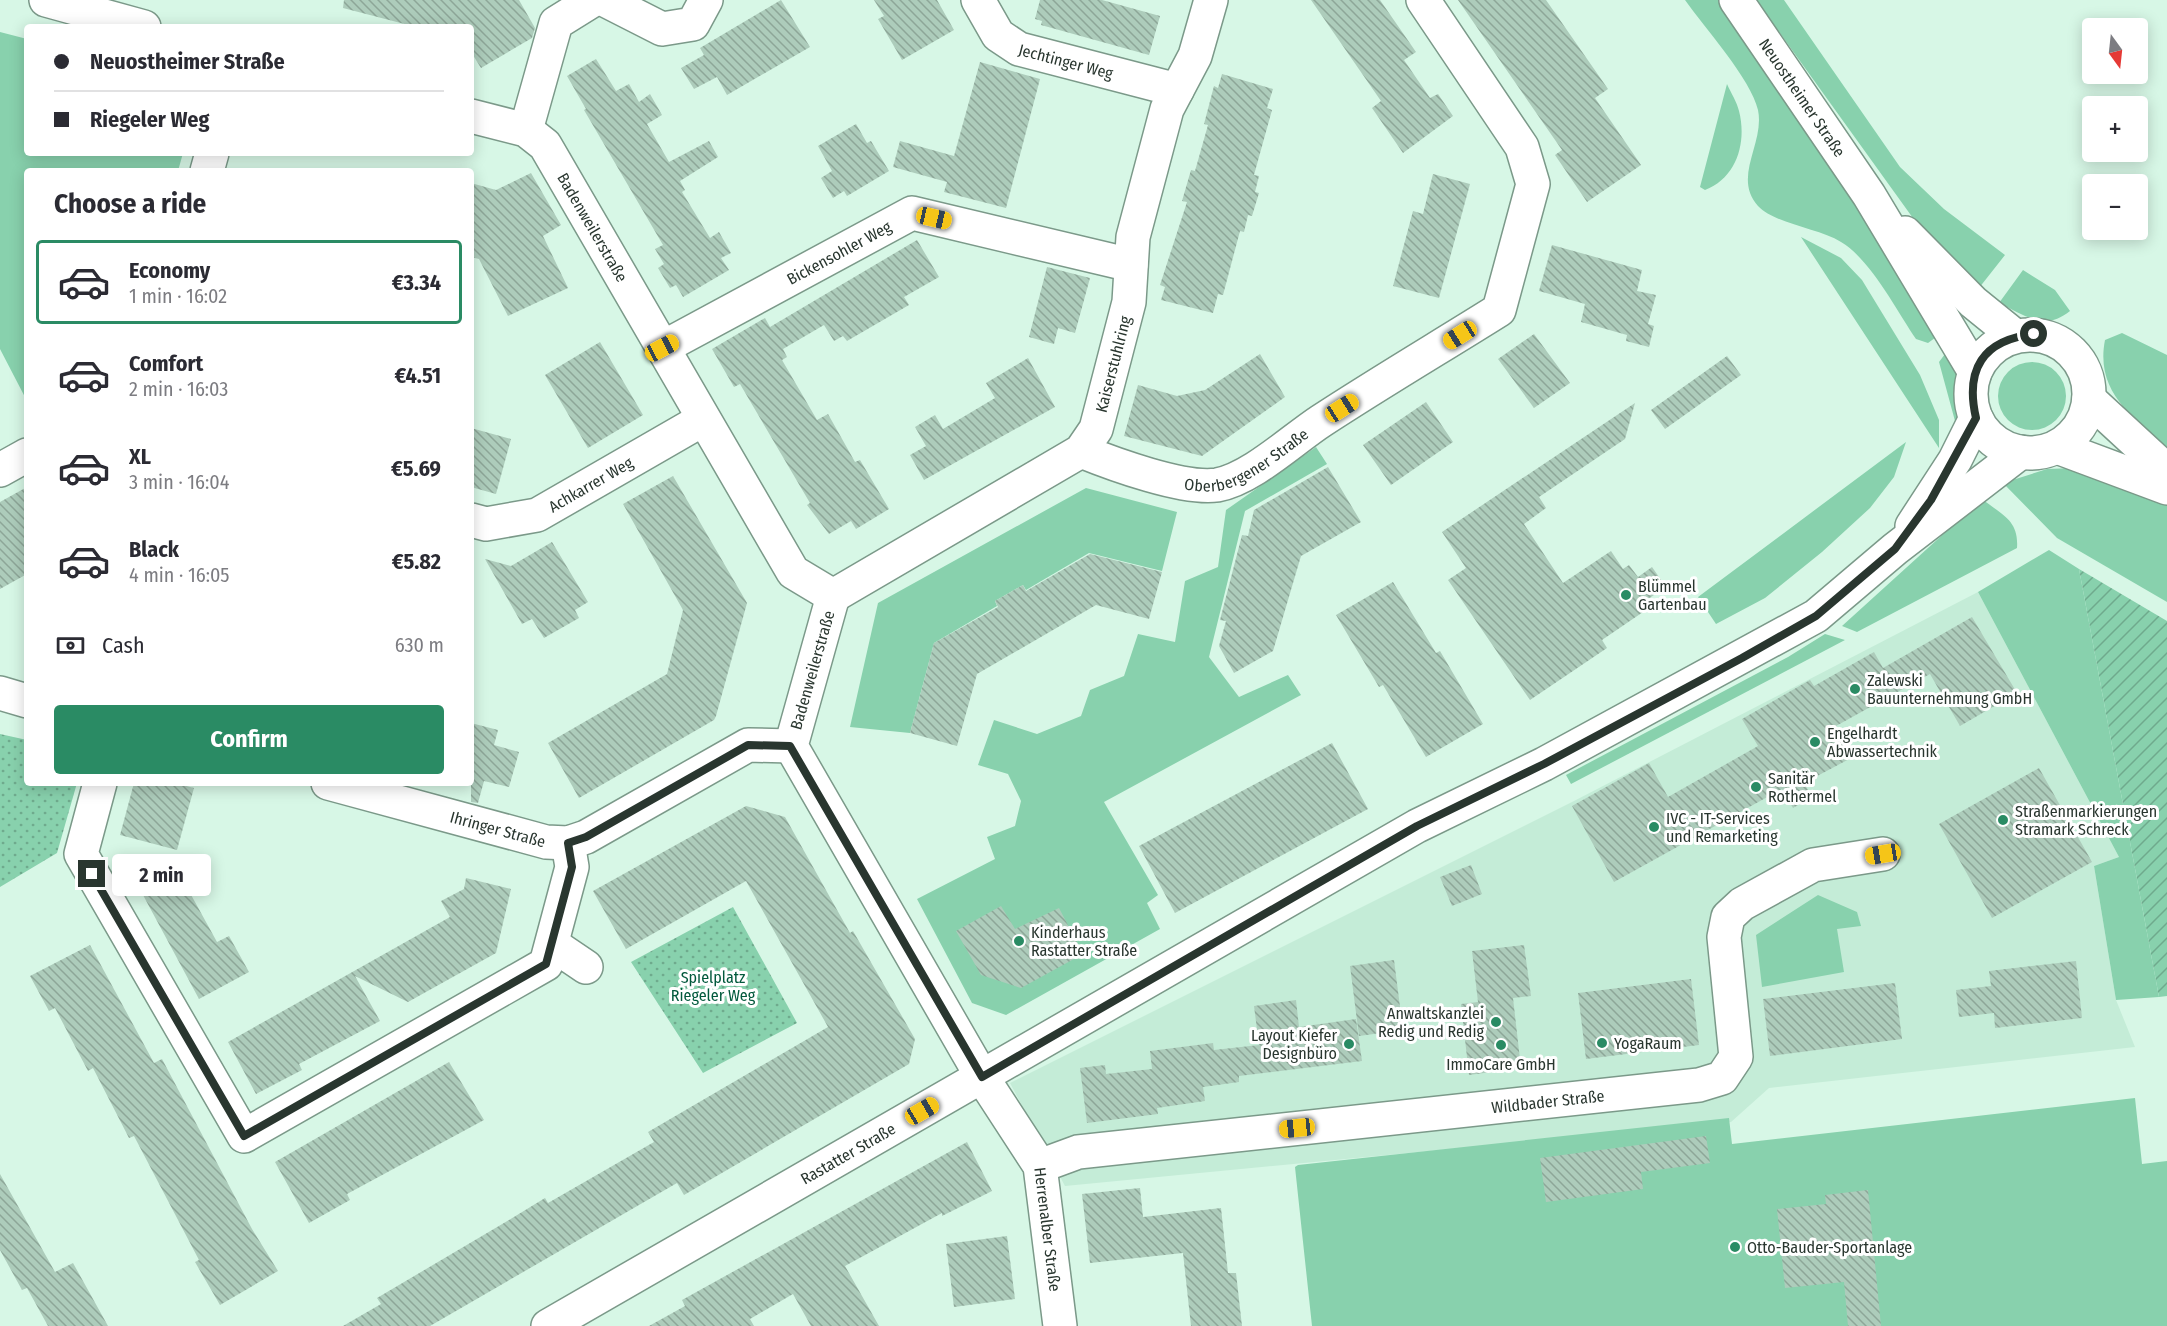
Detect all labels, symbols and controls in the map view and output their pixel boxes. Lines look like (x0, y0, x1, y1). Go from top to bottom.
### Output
north arrow (2082, 18, 2148, 84)
map controls (2082, 18, 2148, 240)
street label: Neuostheimer Straße (1755, 35, 1849, 161)
street label: Jechtinger Weg (1016, 40, 1116, 83)
text: Neuostheimer Straße (90, 48, 285, 75)
button: + (2082, 96, 2148, 162)
text: Riegeler Weg (90, 106, 209, 133)
street label: Badenweilerstraße (553, 170, 631, 285)
button: − (2082, 174, 2148, 240)
text: Choose a ride (54, 188, 206, 220)
car (914, 205, 954, 231)
street label: Bickensohler Weg (784, 217, 895, 289)
icon: car (57, 255, 111, 309)
text: Economy (129, 257, 210, 284)
text: €3.34 (392, 269, 441, 296)
text: 1 min · 16:02 (129, 284, 227, 308)
street label: Kaiserstuhlring (1092, 313, 1135, 415)
car (1440, 318, 1480, 352)
route start (2020, 320, 2047, 347)
car (642, 332, 682, 364)
icon: car (57, 348, 111, 402)
text: Comfort (129, 350, 203, 377)
text: €4.51 (394, 362, 441, 389)
text: 2 min · 16:03 (129, 377, 228, 401)
car (1322, 391, 1362, 425)
street label: Oberbergener Straße (1183, 424, 1312, 496)
icon: car (57, 441, 111, 495)
text: XL (129, 443, 151, 470)
street label: Achkarrer Weg (545, 453, 637, 516)
text: €5.69 (391, 455, 441, 482)
text: 3 min · 16:04 (129, 470, 229, 494)
icon: car (57, 534, 111, 588)
text: Black (129, 536, 179, 563)
text: €5.82 (392, 548, 441, 575)
text: 4 min · 16:05 (129, 563, 230, 587)
place label: Blümmel Gartenbau (1638, 577, 1707, 614)
marker: Blümmel Gartenbau (1619, 588, 1633, 602)
street label: Badenweilerstraße (786, 608, 839, 732)
icon: cash (54, 629, 87, 662)
text: Cash (102, 632, 145, 659)
text: 630 m (395, 633, 444, 657)
place label: Zalewski Bauunternehmung GmbH (1867, 671, 2032, 708)
marker: Zalewski Bauunternehmung GmbH (1848, 682, 1862, 696)
button: Confirm (54, 705, 444, 774)
place label: Engelhardt Abwassertechnik (1827, 724, 1938, 761)
marker: Engelhardt Abwassertechnik (1808, 735, 1822, 749)
place label: Sanitär Rothermel (1768, 769, 1836, 806)
marker: Sanitär Rothermel (1749, 780, 1763, 794)
place label: Straßenmarkierungen Stramark Schreck (2015, 802, 2157, 839)
street label: Ihringer Straße (448, 808, 548, 851)
place label: IVC - IT-Services und Remarketing (1666, 809, 1778, 846)
marker: Straßenmarkierungen Stramark Schreck (1996, 813, 2010, 827)
marker: IVC - IT-Services und Remarketing (1647, 820, 1661, 834)
car (1864, 842, 1902, 866)
callout: 2 min (113, 853, 212, 895)
route end (78, 860, 105, 887)
text: 2 min (139, 863, 184, 887)
place label: Kinderhaus Rastatter Straße (1031, 923, 1137, 960)
marker: Kinderhaus Rastatter Straße (1012, 934, 1026, 948)
park label: Spielplatz Riegeler Weg (671, 968, 756, 1005)
place label: Anwaltskanzlei Redig und Redig (1378, 1004, 1484, 1041)
marker: Anwaltskanzlei Redig und Redig (1489, 1015, 1503, 1029)
place label: Layout Kiefer Designbüro (1251, 1026, 1337, 1063)
place label: YogaRaum (1614, 1034, 1682, 1053)
marker: YogaRaum (1595, 1036, 1609, 1050)
marker: Layout Kiefer Designbüro (1342, 1037, 1356, 1051)
marker: ImmoCare GmbH (1494, 1038, 1508, 1052)
place label: ImmoCare GmbH (1446, 1055, 1556, 1074)
street label: Wildbader Straße (1490, 1086, 1605, 1117)
car (902, 1094, 942, 1128)
car (1278, 1117, 1316, 1139)
street label: Rastatter Straße (797, 1119, 899, 1189)
street label: Herrenalber Straße (1030, 1166, 1065, 1293)
place label: Otto-Bauder-Sportanlage (1747, 1238, 1912, 1257)
marker: Otto-Bauder-Sportanlage (1728, 1240, 1742, 1254)

